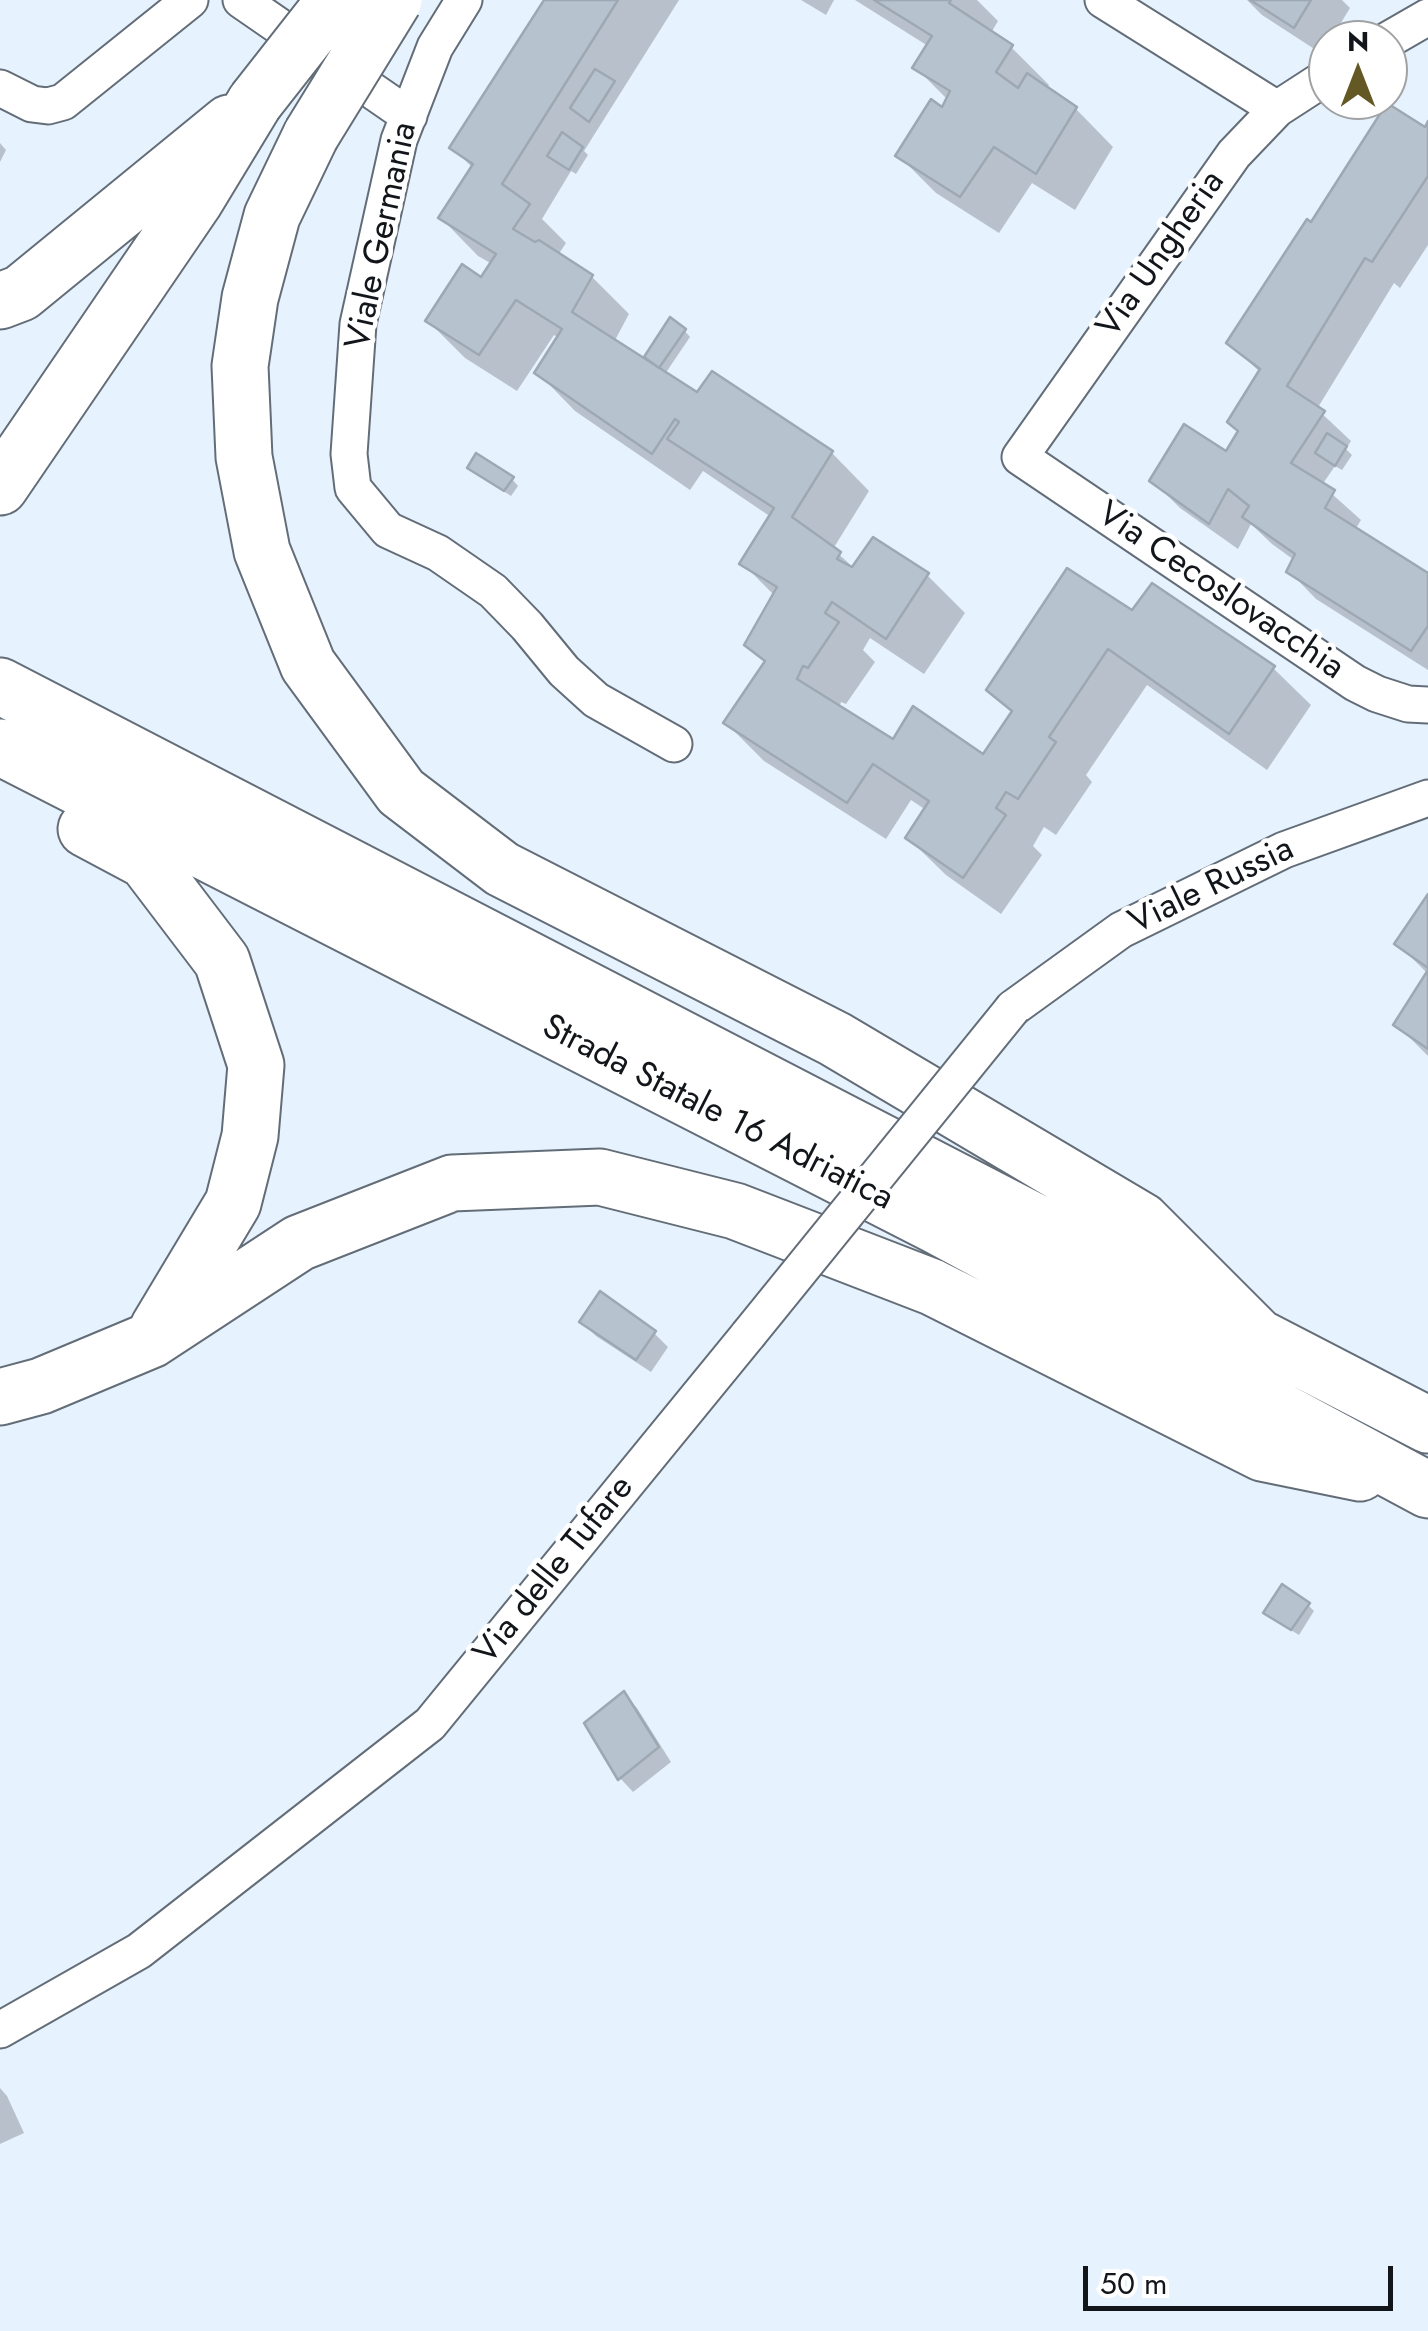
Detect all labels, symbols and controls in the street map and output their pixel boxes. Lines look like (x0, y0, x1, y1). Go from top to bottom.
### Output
north arrow (1308, 20, 1408, 120)
text: N (1347, 21, 1369, 62)
street label: Viale Germania (338, 119, 428, 353)
street label: Via Ungheria (1089, 163, 1235, 347)
street label: Via Cecoslovacchia (1089, 494, 1351, 690)
street label: Viale Russia (1123, 829, 1301, 945)
street label: Strada Statale 16 Adriatica (534, 1007, 900, 1221)
street label: Via delle Tufare (466, 1468, 644, 1674)
scale bar (1088, 2246, 1398, 2308)
text: 50 m (1100, 2262, 1167, 2305)

